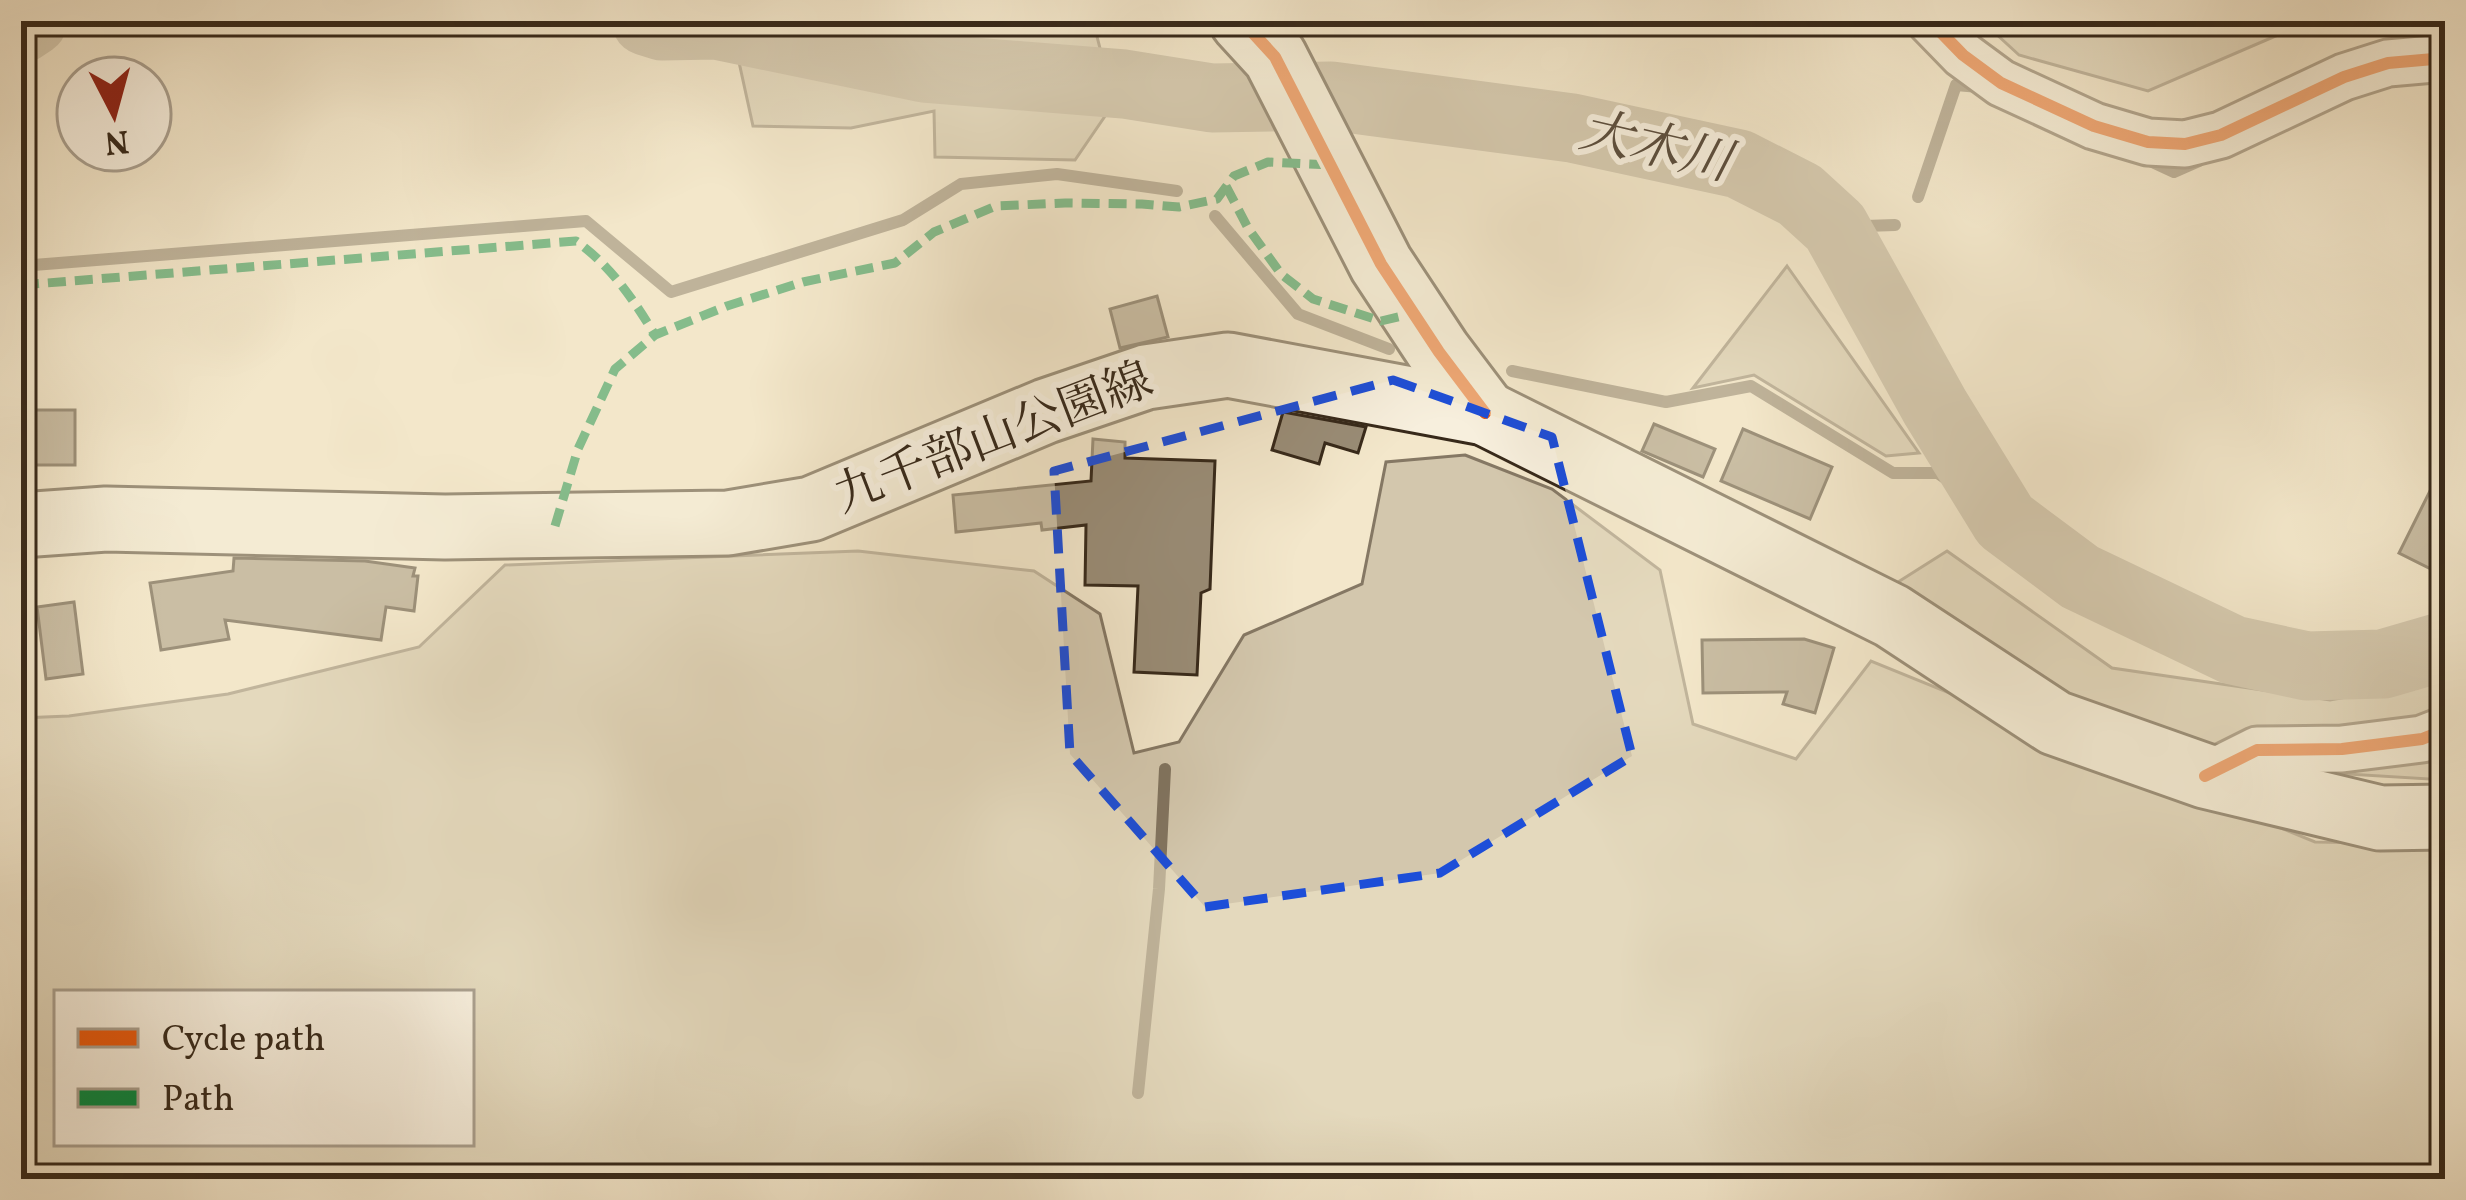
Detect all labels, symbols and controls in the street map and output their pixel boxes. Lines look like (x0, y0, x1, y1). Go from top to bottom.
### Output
north arrow (54, 54, 174, 174)
water label: 大木川 (1572, 97, 1742, 202)
text: N (102, 116, 131, 164)
street label: 九千部山公園線 (825, 349, 1163, 531)
legend (54, 990, 474, 1146)
text: Cycle path (162, 1016, 326, 1066)
text: Path (162, 1076, 234, 1126)

